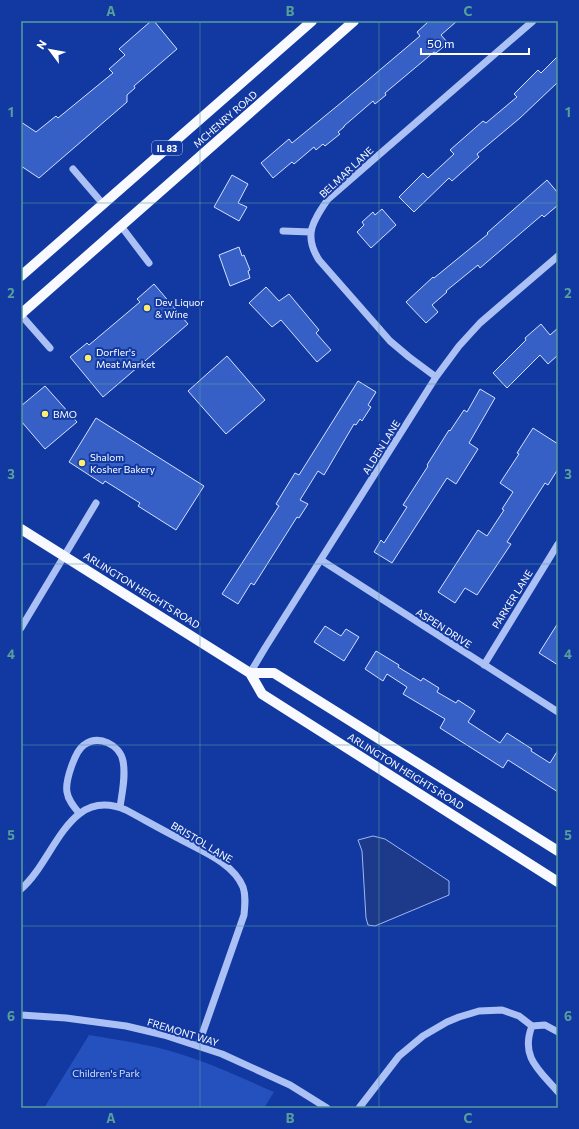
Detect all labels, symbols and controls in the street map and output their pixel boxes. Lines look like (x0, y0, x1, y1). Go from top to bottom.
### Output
text: A (106, 3, 116, 19)
text: B (286, 3, 295, 19)
text: C (464, 3, 473, 19)
north arrow (30, 30, 70, 70)
scale bar (421, 30, 529, 56)
text: 50 m (427, 36, 455, 50)
text: N (33, 37, 49, 51)
street label: MCHENRY ROAD (191, 88, 259, 150)
text: 1 (8, 104, 14, 120)
text: 1 (565, 104, 571, 120)
road number: IL 83 (152, 141, 182, 155)
street label: BELMAR LANE (317, 144, 375, 200)
text: 2 (7, 285, 15, 301)
text: 2 (564, 285, 572, 301)
place label: Dev Liquor & Wine (155, 296, 204, 320)
marker: Dev Liquor & Wine (142, 303, 152, 313)
place label: Dorfler's Meat Market (96, 346, 155, 370)
marker: Dorfler's Meat Market (83, 353, 93, 363)
place label: BMO (53, 408, 77, 420)
marker: BMO (40, 409, 50, 419)
street label: ALDEN LANE (360, 418, 402, 476)
place label: Shalom Kosher Bakery (90, 451, 155, 475)
marker: Shalom Kosher Bakery (77, 458, 87, 468)
text: 3 (7, 466, 15, 482)
text: 3 (564, 466, 572, 482)
street label: ARLINGTON HEIGHTS ROAD (82, 549, 202, 631)
street label: PARKER LANE (489, 567, 535, 630)
street label: ASPEN DRIVE (414, 606, 474, 651)
text: 4 (7, 646, 15, 662)
text: 4 (564, 646, 572, 662)
street label: ARLINGTON HEIGHTS ROAD (346, 730, 466, 812)
street label: BRISTOL LANE (169, 819, 235, 865)
text: 5 (7, 827, 15, 843)
text: 5 (564, 827, 572, 843)
text: 6 (7, 1008, 15, 1024)
text: 6 (564, 1008, 572, 1024)
street label: FREMONT WAY (146, 1015, 221, 1049)
park label: Children's Park (72, 1067, 140, 1079)
text: A (106, 1110, 116, 1126)
text: B (286, 1110, 295, 1126)
text: C (464, 1110, 473, 1126)

